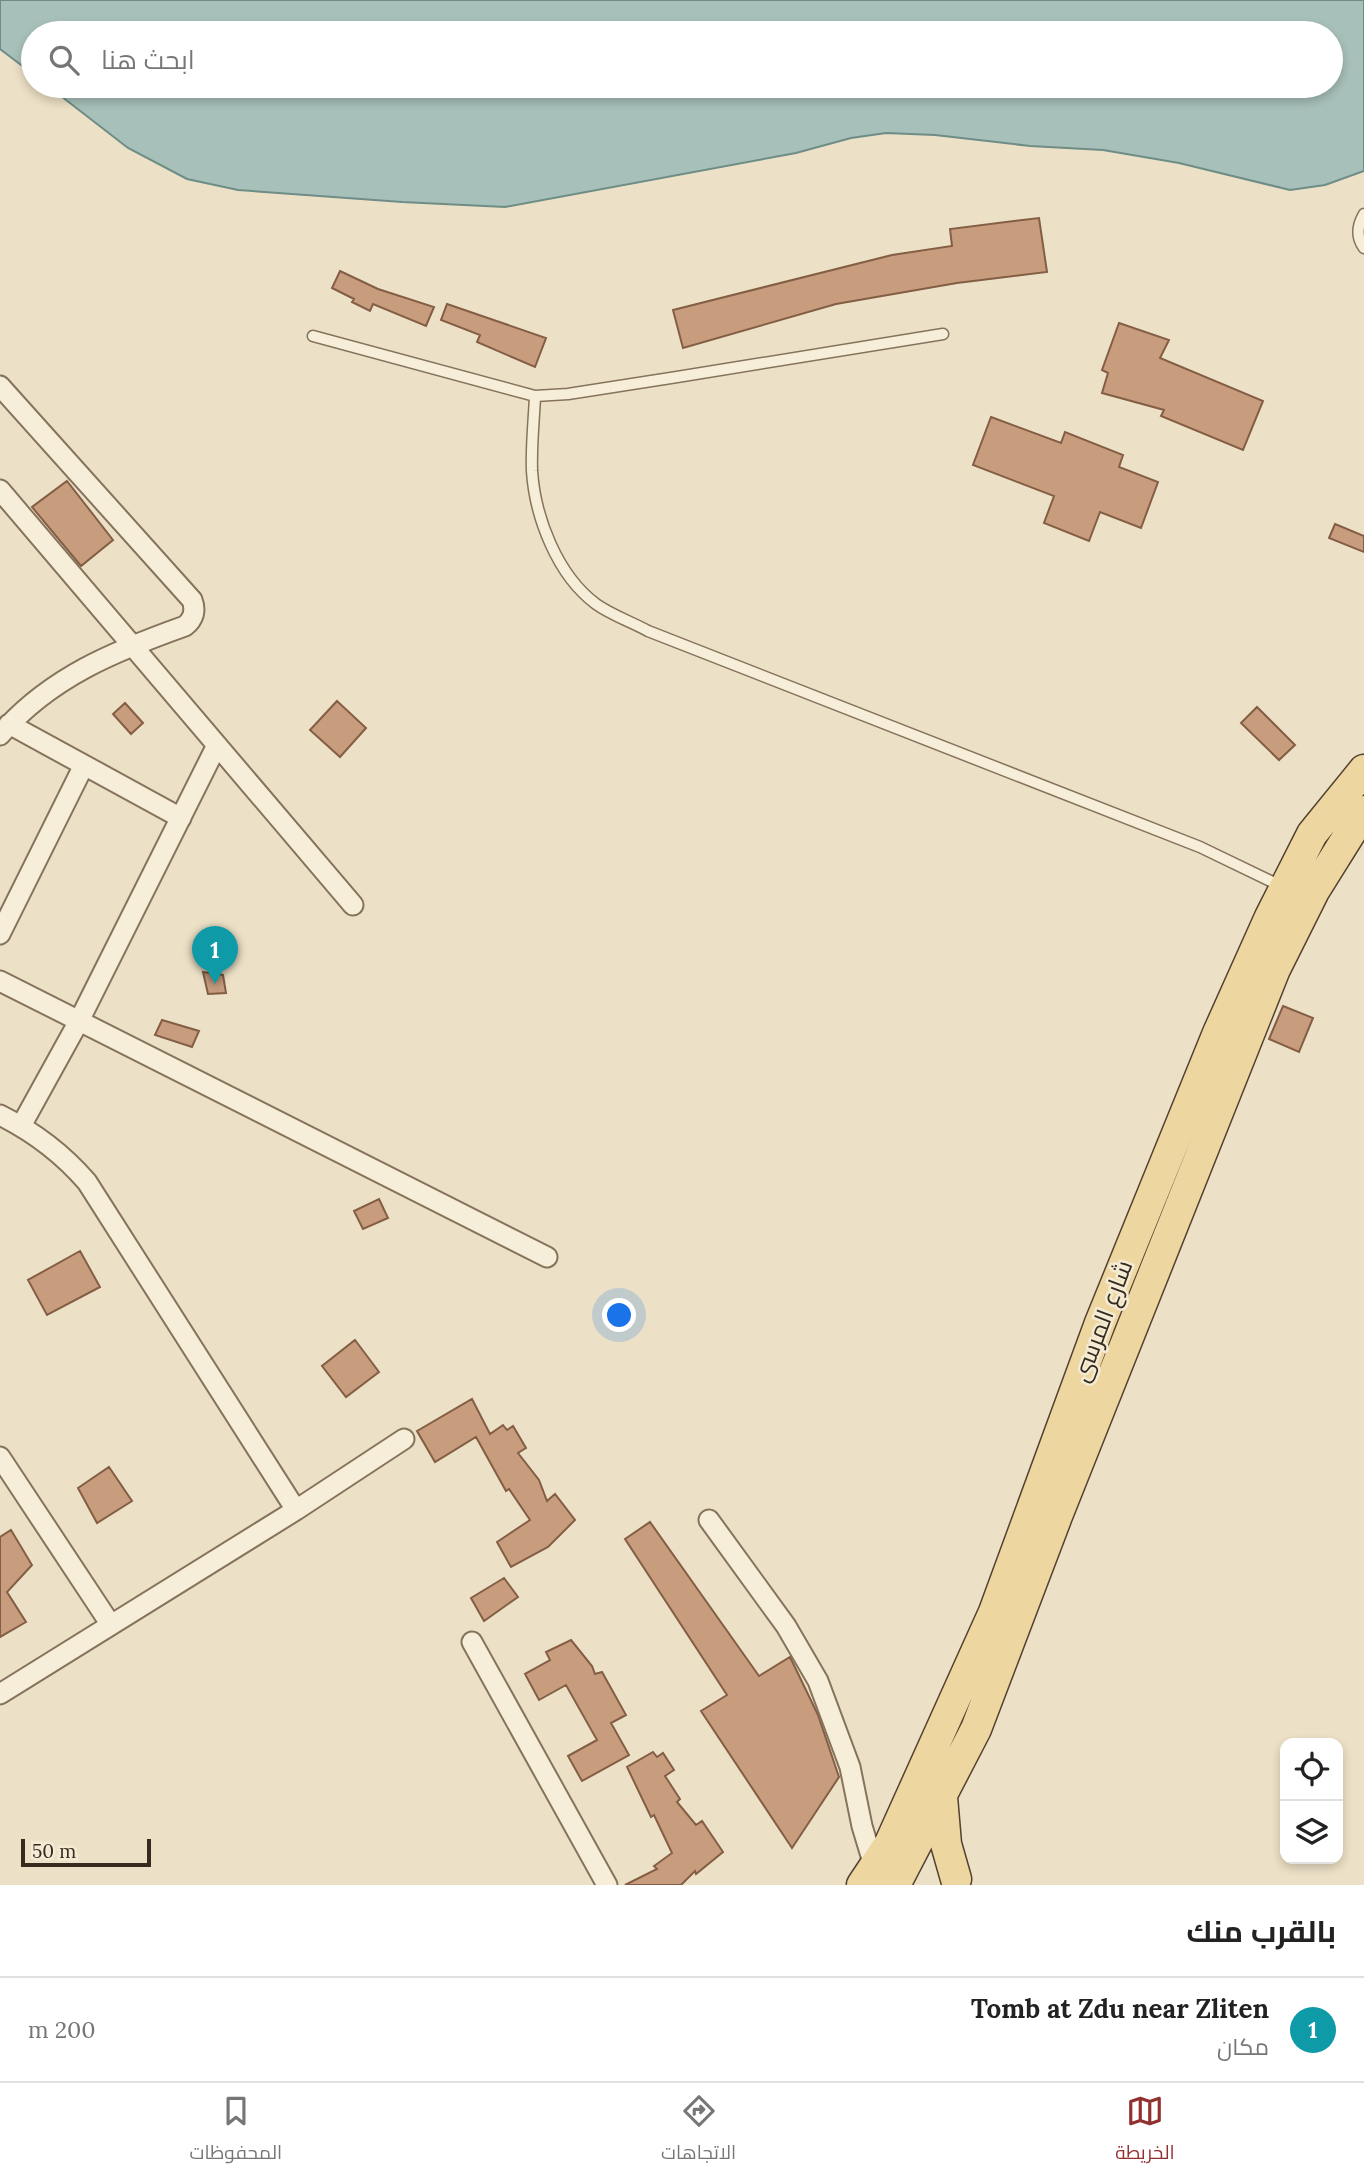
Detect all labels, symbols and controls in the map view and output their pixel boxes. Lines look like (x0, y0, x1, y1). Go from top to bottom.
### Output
search box (21, 21, 1343, 98)
icon: search (45, 41, 83, 79)
text: ابحث هنا (101, 43, 195, 76)
pin: 1 (192, 926, 238, 984)
street label: شارع المرسى (1065, 1256, 1140, 1387)
your location (602, 1298, 636, 1332)
map controls (1280, 1738, 1343, 1864)
button: locate (1280, 1738, 1343, 1801)
button: layers (1280, 1801, 1343, 1864)
scale bar (21, 1836, 150, 1868)
text: 50 m (32, 1839, 76, 1863)
text: بالقرب منك (1187, 1912, 1336, 1950)
text: Tomb at Zdu near Zliten (971, 1992, 1269, 2025)
text: 200 m (28, 2015, 96, 2044)
text: 1 (1308, 2015, 1318, 2044)
text: مكان (1217, 2032, 1269, 2061)
tab: المحفوظات (190, 2092, 282, 2170)
tab: الاتجاهات (661, 2092, 736, 2170)
tab: الخريطة (1115, 2092, 1175, 2170)

